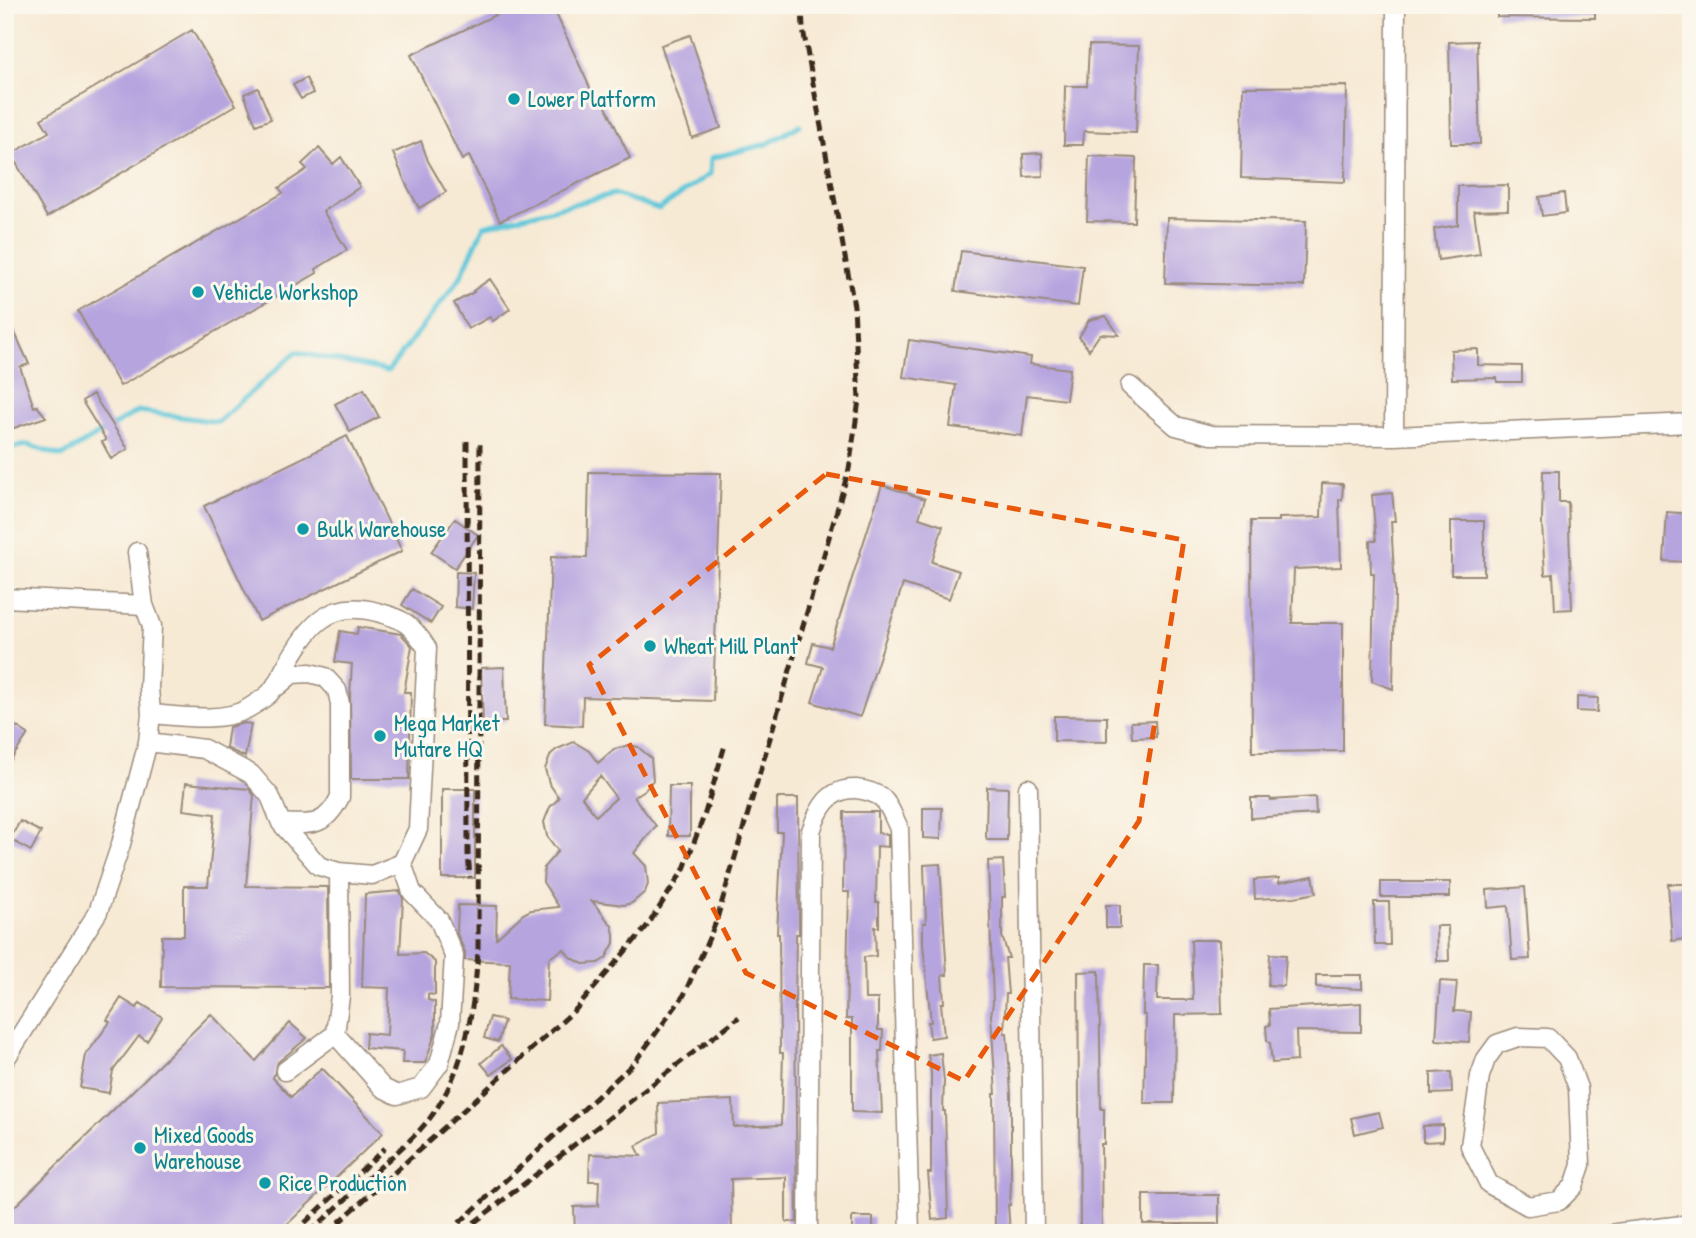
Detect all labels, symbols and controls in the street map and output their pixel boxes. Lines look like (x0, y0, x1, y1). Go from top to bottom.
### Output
place label: Lower Platform (528, 83, 656, 114)
marker: Lower Platform (506, 91, 522, 107)
place label: Vehicle Workshop (212, 276, 358, 307)
marker: Vehicle Workshop (190, 284, 206, 300)
place label: Bulk Warehouse (317, 513, 446, 544)
marker: Bulk Warehouse (295, 521, 311, 537)
place label: Wheat Mill Plant (664, 630, 799, 661)
marker: Wheat Mill Plant (642, 638, 658, 654)
place label: Mega Market Mutare HQ (394, 707, 501, 764)
marker: Mega Market Mutare HQ (372, 728, 388, 744)
place label: Mixed Goods Warehouse (154, 1119, 254, 1176)
marker: Mixed Goods Warehouse (132, 1140, 148, 1156)
place label: Rice Production (279, 1167, 407, 1198)
marker: Rice Production (257, 1175, 273, 1191)

